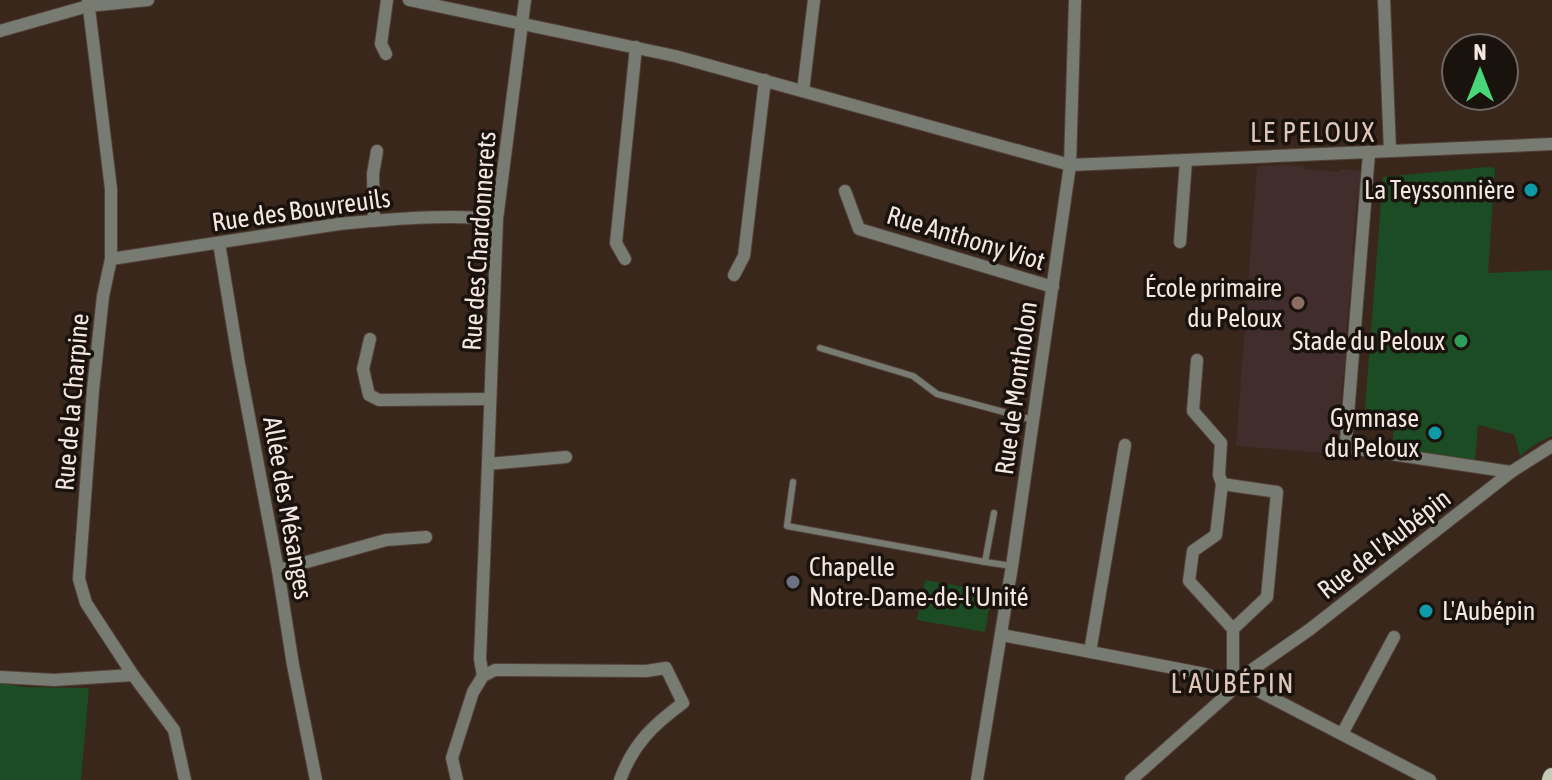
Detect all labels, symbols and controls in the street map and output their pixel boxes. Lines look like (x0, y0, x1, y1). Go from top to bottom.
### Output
north arrow (1440, 32, 1520, 112)
text: N (1474, 39, 1486, 65)
district label: LE PELOUX (1250, 116, 1376, 148)
street label: Rue des Chardonnerets (456, 130, 502, 352)
place label: La Teyssonnière (1364, 175, 1515, 205)
marker: La Teyssonnière (1522, 181, 1540, 199)
street label: Rue des Bouvreuils (210, 183, 392, 237)
street label: Rue Anthony Viot (883, 200, 1049, 276)
place label: École primaire du Peloux (1145, 273, 1282, 333)
marker: École primaire du Peloux (1289, 294, 1307, 312)
street label: Rue de Montholon (989, 299, 1043, 477)
street label: Rue de la Charpine (49, 312, 95, 492)
place label: Stade du Peloux (1292, 326, 1445, 356)
marker: Stade du Peloux (1452, 332, 1470, 350)
place label: Gymnase du Peloux (1324, 403, 1419, 463)
street label: Allée des Mésanges (257, 414, 319, 602)
marker: Gymnase du Peloux (1426, 424, 1444, 442)
street label: Rue de l'Aubépin (1312, 483, 1456, 605)
place label: Chapelle Notre-Dame-de-l'Unité (809, 552, 1028, 612)
marker: Chapelle Notre-Dame-de-l'Unité (784, 573, 802, 591)
place label: L'Aubépin (1442, 596, 1535, 626)
marker: L'Aubépin (1417, 602, 1435, 620)
district label: L'AUBÉPIN (1171, 667, 1295, 699)

